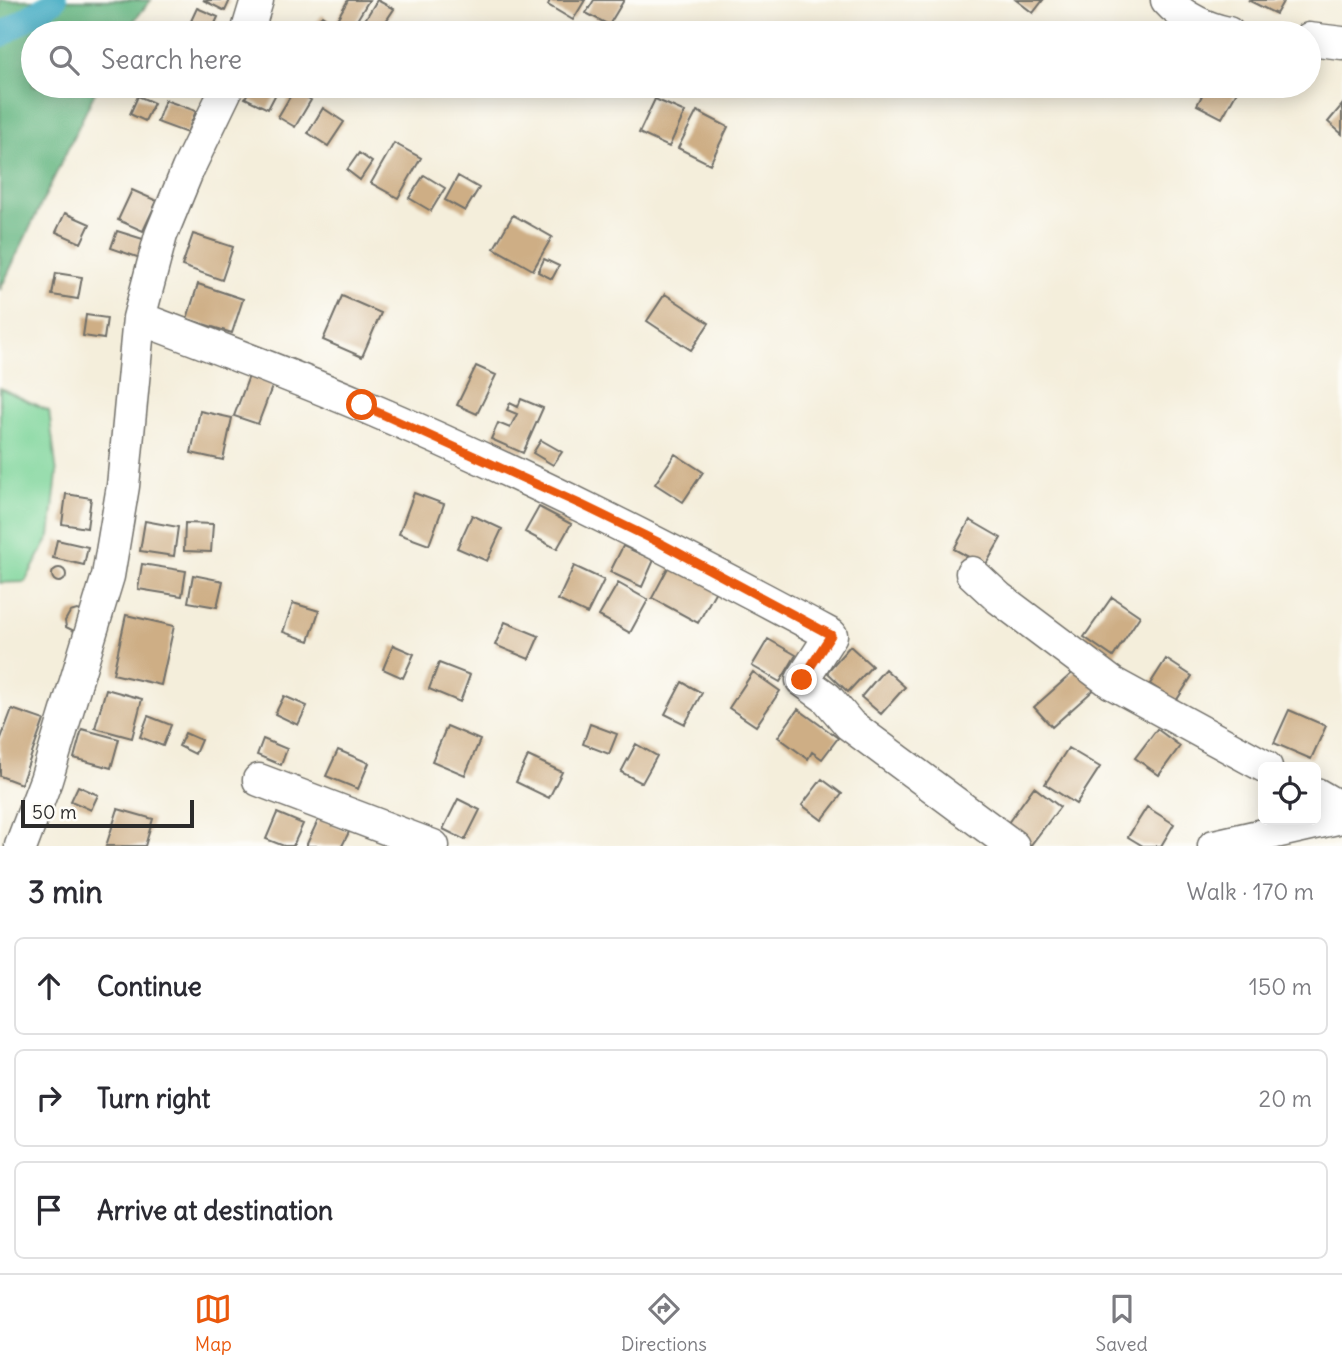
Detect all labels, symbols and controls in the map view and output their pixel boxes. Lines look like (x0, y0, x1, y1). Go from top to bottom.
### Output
search box (21, 21, 1321, 98)
icon: search (45, 41, 83, 79)
text: Search here (101, 43, 242, 76)
route start (346, 389, 377, 420)
route end (786, 664, 817, 695)
map controls (1258, 762, 1321, 825)
button: locate (1258, 762, 1321, 825)
scale bar (21, 797, 194, 829)
text: 50 m (32, 800, 77, 824)
text: 3 min (28, 873, 103, 911)
text: Walk · 170 m (1187, 877, 1314, 906)
icon: ahead (30, 967, 68, 1005)
text: Continue (97, 970, 202, 1003)
text: 150 m (1249, 972, 1312, 1001)
icon: right (30, 1079, 68, 1117)
text: Turn right (97, 1082, 210, 1115)
text: 20 m (1259, 1084, 1312, 1113)
icon: arrive (30, 1191, 68, 1229)
text: Arrive at destination (97, 1194, 333, 1227)
tab: Map (194, 1290, 232, 1356)
tab: Directions (621, 1290, 707, 1356)
tab: Saved (1096, 1290, 1148, 1356)

